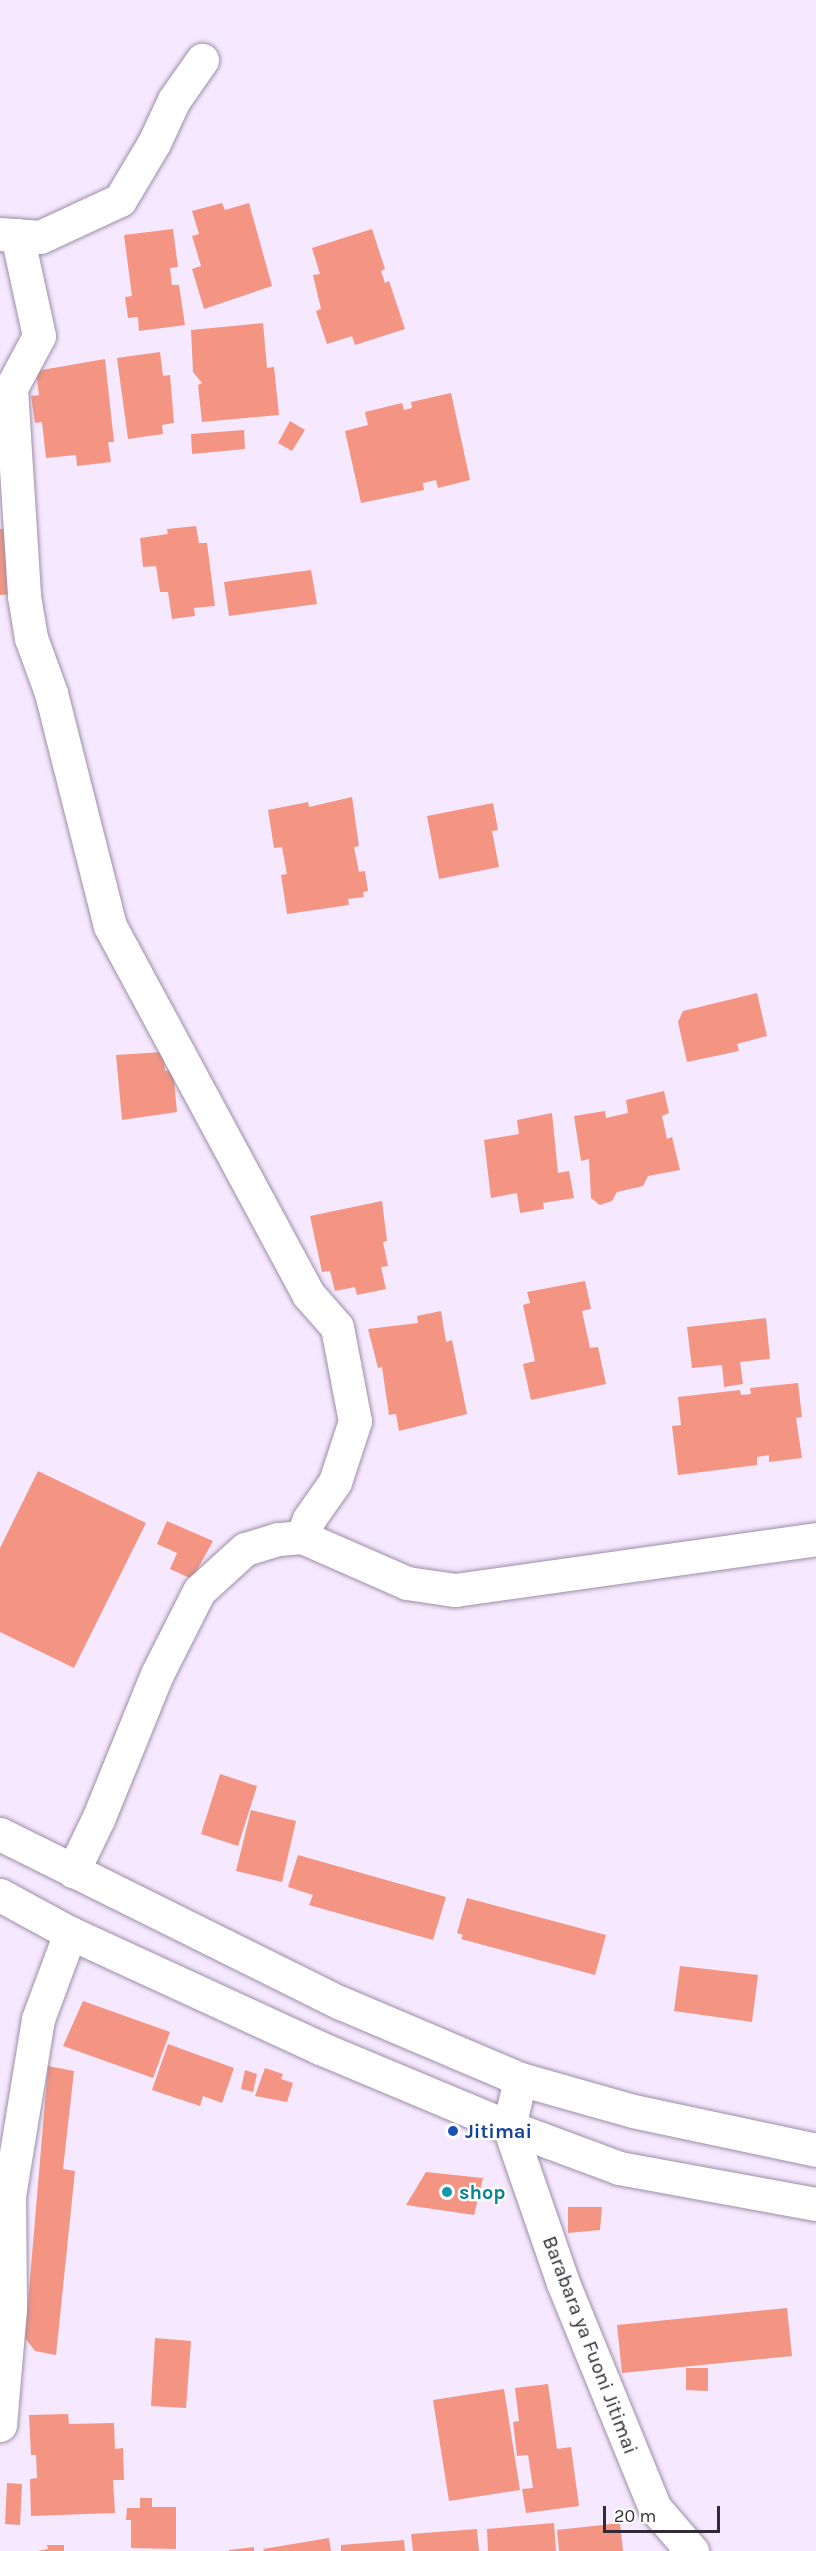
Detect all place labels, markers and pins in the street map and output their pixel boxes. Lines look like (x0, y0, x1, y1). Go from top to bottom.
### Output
place label: Jitimai (465, 2119, 532, 2143)
marker: Jitimai (446, 2124, 460, 2138)
place label: shop (459, 2180, 506, 2204)
marker: shop (440, 2185, 454, 2199)

